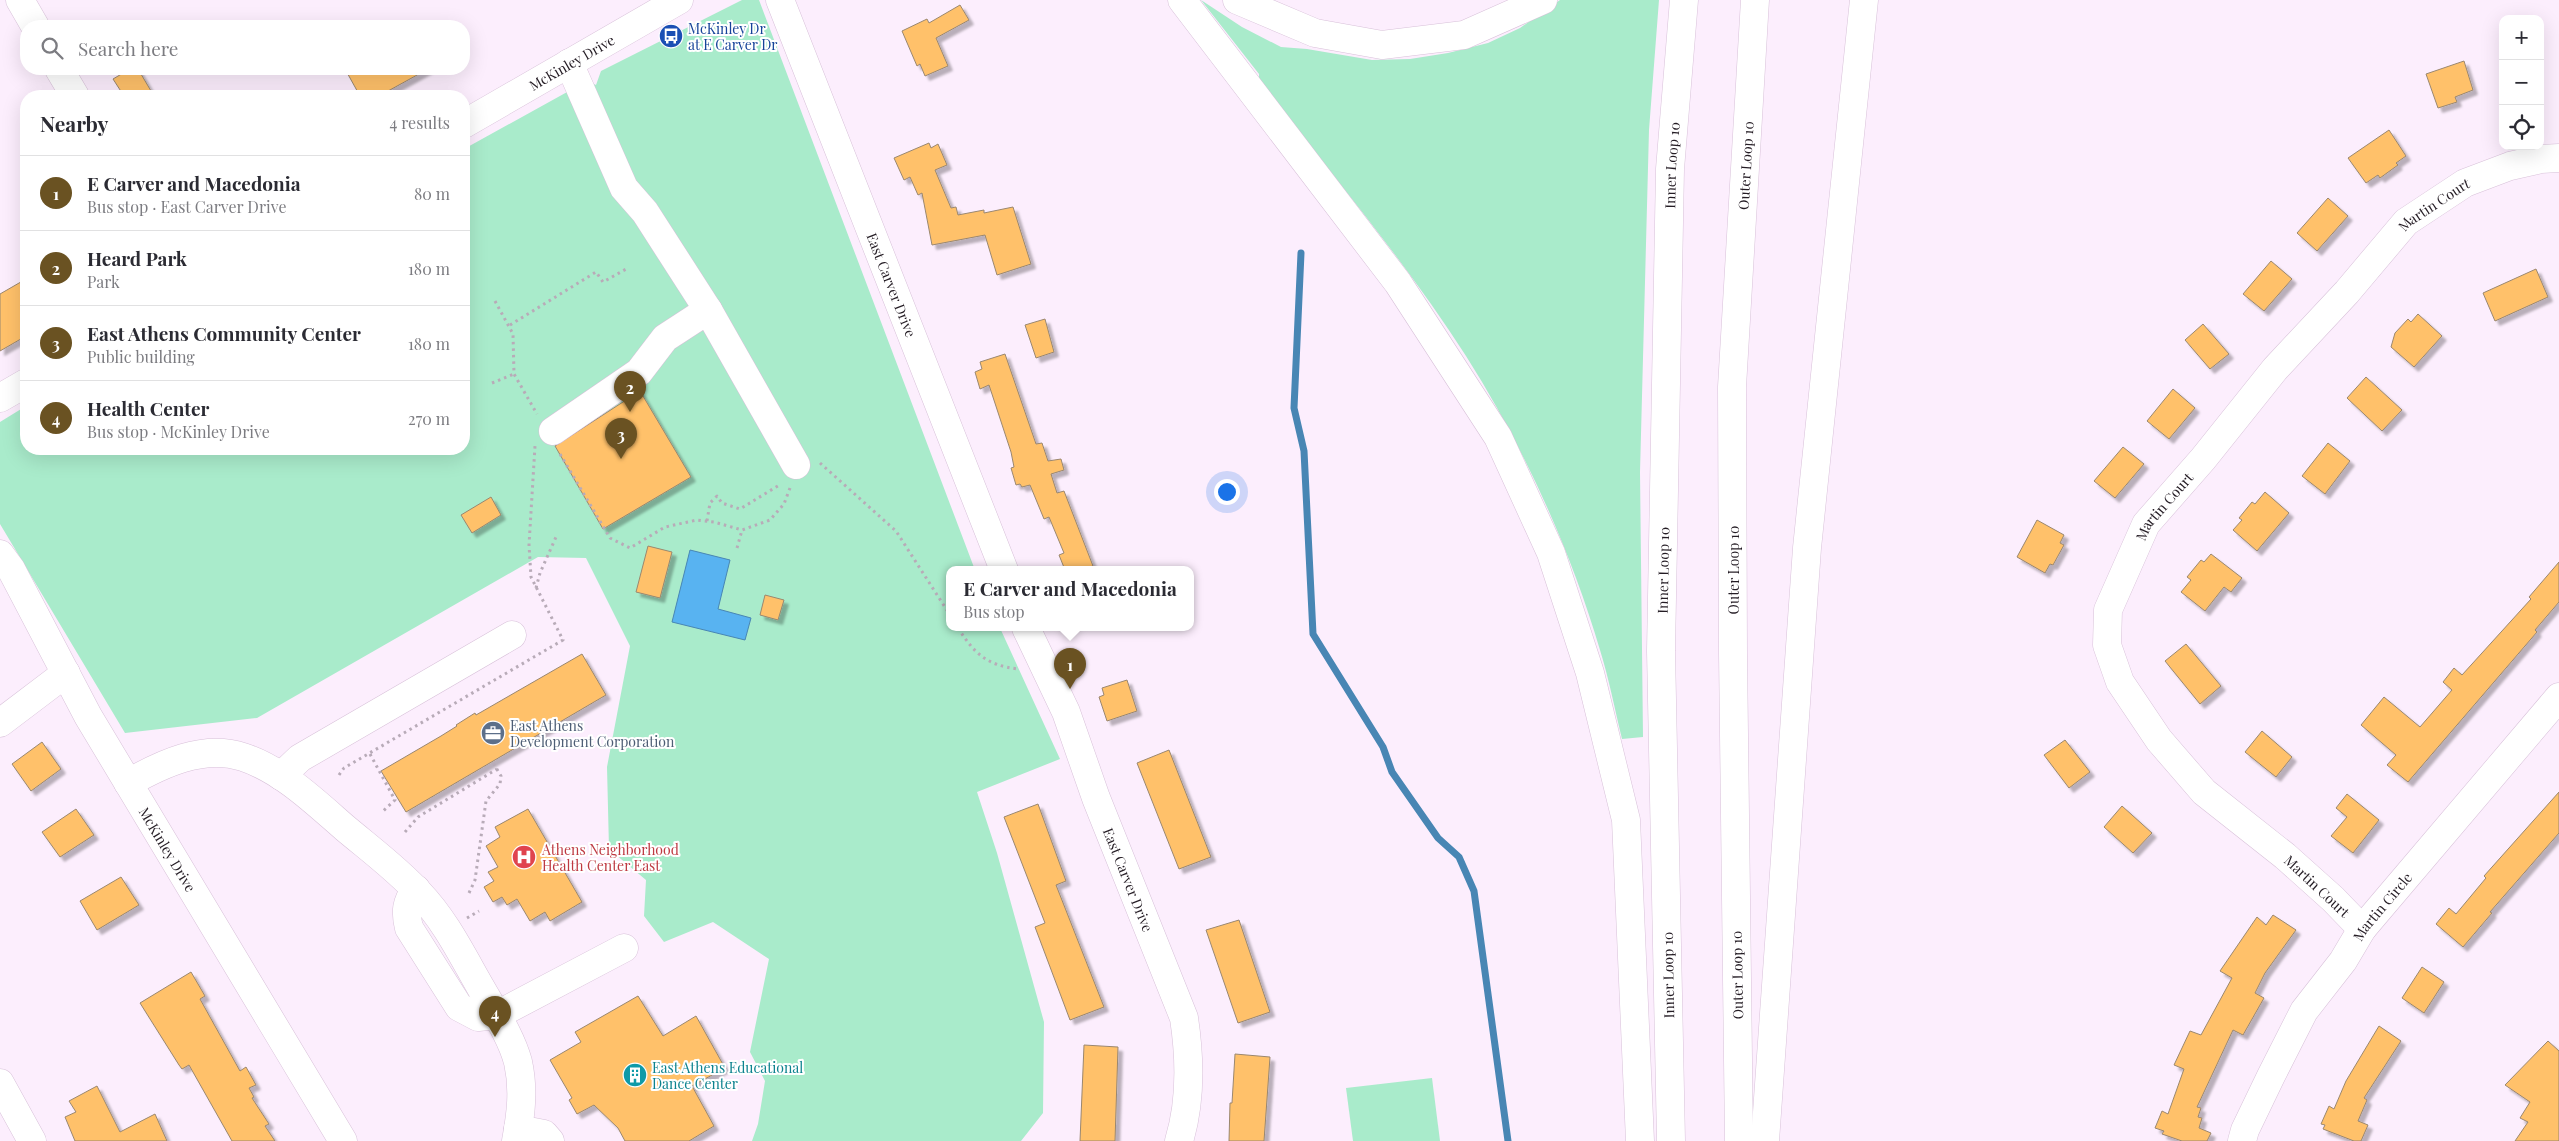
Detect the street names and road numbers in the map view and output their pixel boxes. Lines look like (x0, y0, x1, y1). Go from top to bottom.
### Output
street label: McKinley Drive (525, 30, 618, 94)
street label: Inner Loop 10 (1660, 121, 1683, 209)
street label: Outer Loop 10 (1733, 121, 1757, 210)
street label: Martin Court (2393, 172, 2473, 235)
street label: East Carver Drive (863, 230, 921, 340)
street label: Martin Court (2131, 467, 2197, 543)
street label: Outer Loop 10 (1724, 526, 1743, 614)
street label: Inner Loop 10 (1652, 527, 1673, 614)
street label: McKinley Drive (135, 803, 201, 895)
street label: East Carver Drive (1099, 825, 1158, 934)
street label: Martin Court (2280, 851, 2355, 922)
street label: Martin Circle (2348, 868, 2416, 944)
street label: Outer Loop 10 (1727, 930, 1747, 1020)
street label: Inner Loop 10 (1658, 931, 1678, 1019)

